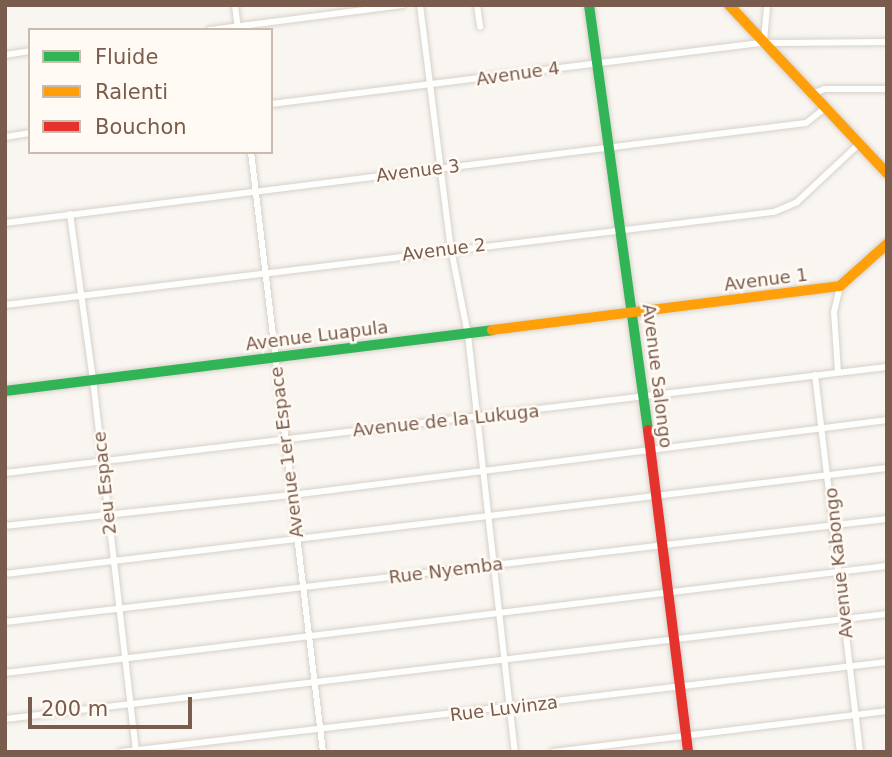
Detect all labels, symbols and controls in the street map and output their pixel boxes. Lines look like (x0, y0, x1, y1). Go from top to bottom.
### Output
legend (28, 28, 273, 154)
text: Fluide (95, 45, 158, 69)
street label: Avenue 4 (475, 57, 561, 91)
text: Ralenti (95, 80, 168, 104)
text: Bouchon (95, 115, 187, 139)
street label: Avenue 3 (375, 155, 461, 187)
street label: Avenue 2 (401, 234, 487, 266)
street label: Avenue 1 (723, 264, 809, 296)
street label: Avenue Salongo (637, 303, 677, 449)
street label: Avenue Luapula (244, 317, 390, 355)
street label: Avenue 1er Espace (266, 365, 308, 539)
street label: Avenue de la Lukuga (352, 400, 540, 442)
street label: 2eu Espace (89, 430, 121, 536)
street label: Avenue Kabongo (820, 487, 858, 639)
street label: Rue Nyemba (388, 553, 504, 589)
scale bar (32, 684, 196, 728)
street label: Rue Luvinza (449, 692, 559, 726)
text: 200 m (41, 697, 108, 721)

